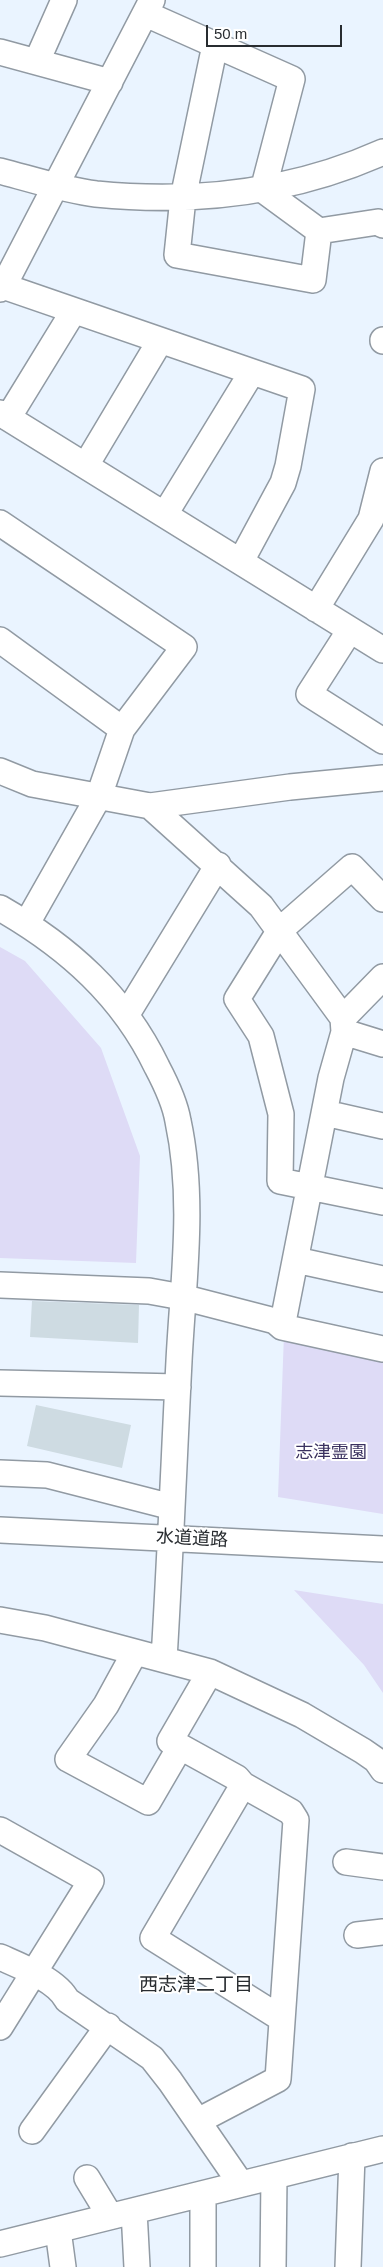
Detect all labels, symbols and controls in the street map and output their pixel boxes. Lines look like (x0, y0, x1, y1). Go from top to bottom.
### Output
scale bar (208, 15, 344, 47)
text: 50 m (214, 25, 247, 42)
park label: 志津霊園 (295, 1442, 367, 1464)
street label: 水道道路 (155, 1526, 229, 1552)
district label: 西志津二丁目 (139, 1975, 253, 1997)

